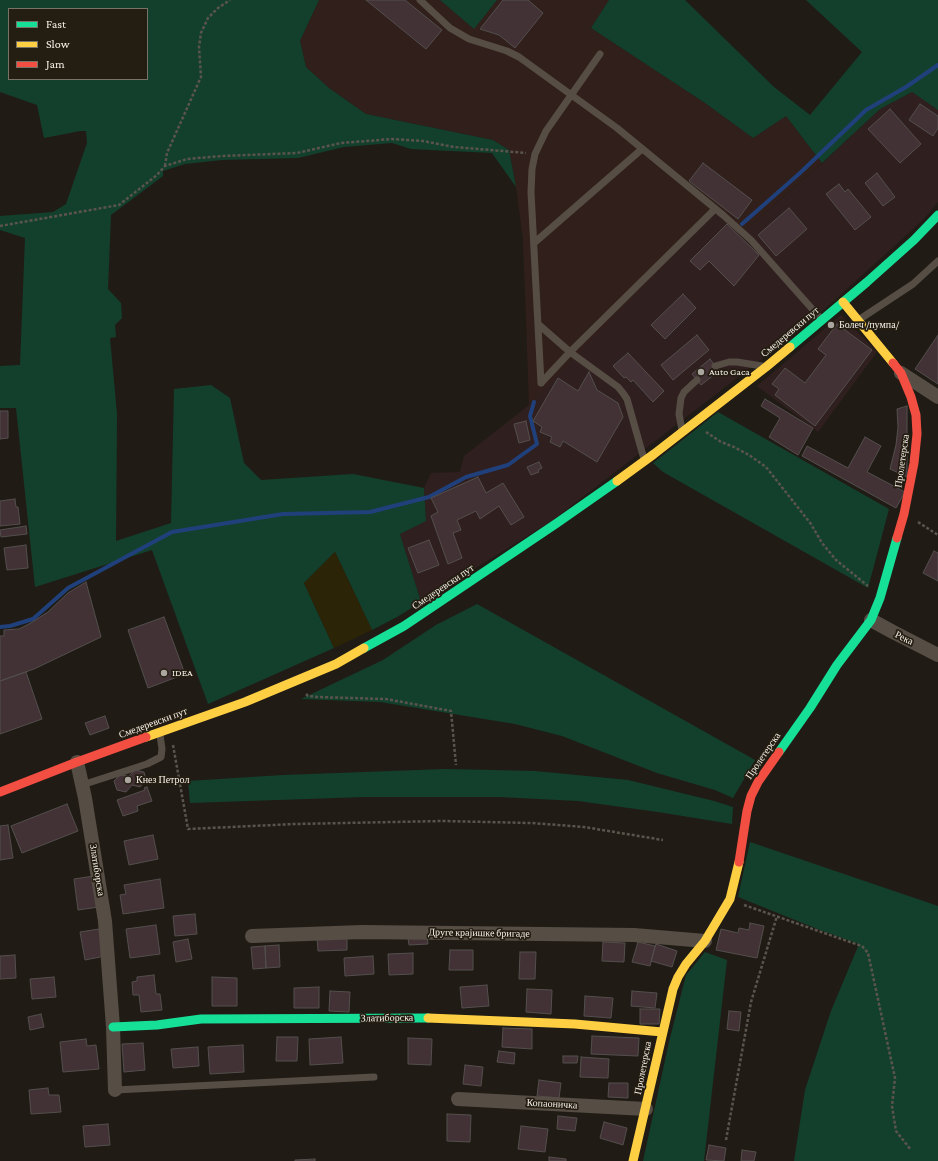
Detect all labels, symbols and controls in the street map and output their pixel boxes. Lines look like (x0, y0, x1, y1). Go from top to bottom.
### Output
legend (8, 8, 148, 80)
text: Fast (46, 17, 66, 31)
text: Slow (46, 37, 70, 51)
text: Jam (46, 57, 65, 71)
street label: Смедеревски пут (758, 304, 822, 360)
place label: Болеч /пумпа/ (839, 319, 899, 331)
marker: Болеч /пумпа/ (826, 320, 836, 330)
place label: Auto Gaca (709, 366, 750, 378)
marker: Auto Gaca (696, 367, 706, 377)
street label: Пролетерска (892, 433, 912, 489)
street label: Смедеревски пут (410, 562, 476, 612)
street label: Река (893, 628, 915, 648)
place label: IDEA (172, 667, 193, 679)
marker: IDEA (159, 668, 169, 678)
street label: Смедеревски пут (117, 705, 189, 741)
street label: Пролетерска (743, 730, 783, 782)
place label: Кнез Петрол (136, 774, 189, 786)
marker: Кнез Петрол (123, 775, 133, 785)
street label: Златиборска (87, 843, 107, 897)
street label: Друге крајишке бригаде (428, 926, 530, 940)
street label: Златиборска (361, 1012, 413, 1024)
street label: Пролетерска (632, 1040, 654, 1096)
street label: Копаоничка (526, 1097, 578, 1111)

